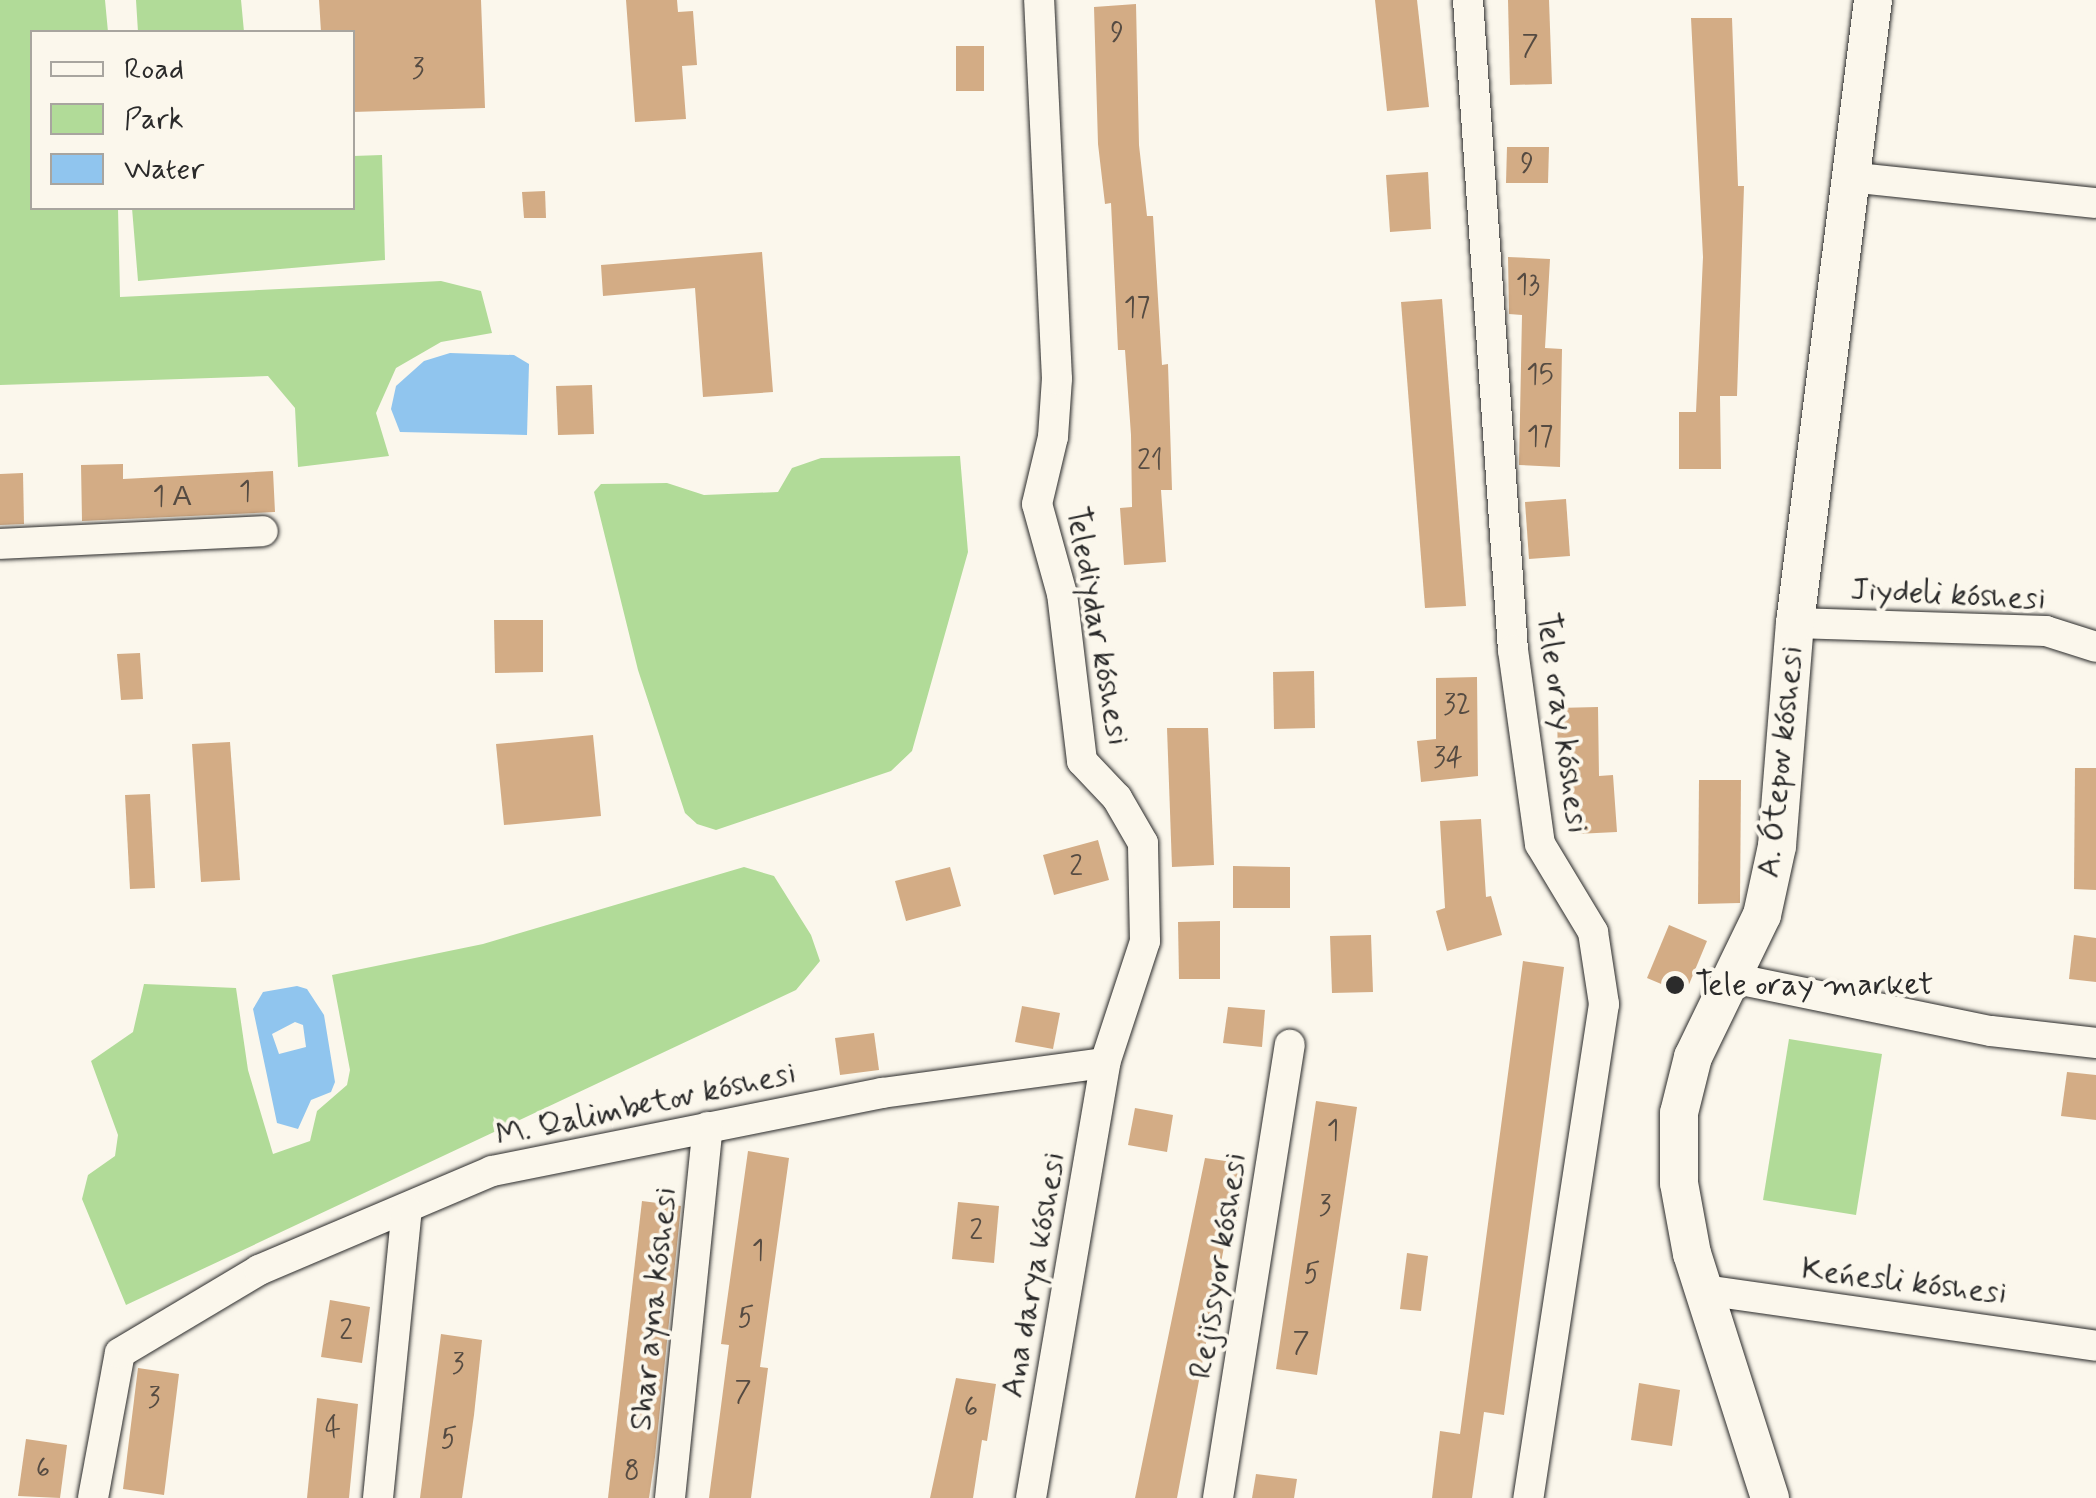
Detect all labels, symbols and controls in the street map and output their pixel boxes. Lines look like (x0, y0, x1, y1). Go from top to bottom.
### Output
house number: 9 (1110, 17, 1124, 51)
legend (30, 30, 355, 210)
house number: 7 (1522, 30, 1538, 64)
text: Road (124, 50, 184, 89)
house number: 3 (412, 53, 424, 87)
text: Park (124, 100, 184, 139)
house number: 9 (1520, 148, 1534, 182)
text: Water (124, 150, 204, 189)
house number: 13 (1516, 269, 1540, 303)
house number: 17 (1124, 292, 1150, 326)
house number: 15 (1526, 359, 1554, 393)
house number: 17 (1527, 421, 1553, 455)
house number: 21 (1137, 445, 1163, 479)
house number: 1 (239, 476, 251, 510)
house number: 1 А (153, 481, 191, 515)
street label: Telediydar kóshesi (1057, 504, 1137, 748)
street label: Jiydeli kóshesi (1849, 571, 2047, 619)
street label: Tele oray kóshesi (1528, 610, 1596, 836)
street label: A. Ótepov kóshesi (1750, 644, 1812, 880)
house number: 32 (1443, 689, 1471, 723)
house number: 34 (1433, 742, 1463, 776)
house number: 2 (1069, 851, 1083, 885)
place label: Tele oray market (1695, 966, 1926, 1004)
marker: Tele oray market (1664, 974, 1686, 996)
street label: M. Qalimbetov kóshesi (492, 1054, 800, 1156)
house number: 1 (1327, 1115, 1339, 1149)
street label: Rejissyor kóshesi (1182, 1150, 1256, 1382)
street label: Ana darya kóshesi (994, 1154, 1074, 1396)
street label: Shar ayna kóshesi (622, 1187, 686, 1431)
house number: 3 (1319, 1190, 1331, 1224)
house number: 2 (969, 1215, 983, 1249)
house number: 1 (752, 1235, 764, 1269)
street label: Keńesli kóshesi (1799, 1250, 2009, 1314)
house number: 5 (1304, 1258, 1320, 1292)
house number: 5 (738, 1302, 754, 1336)
house number: 2 (339, 1315, 353, 1349)
house number: 7 (1293, 1327, 1309, 1361)
house number: 3 (452, 1348, 464, 1382)
house number: 7 (735, 1376, 751, 1410)
house number: 3 (148, 1382, 160, 1416)
house number: 6 (964, 1392, 978, 1426)
house number: 4 (325, 1412, 341, 1446)
house number: 5 (441, 1423, 457, 1457)
house number: 6 (36, 1453, 50, 1487)
house number: 8 (624, 1455, 640, 1489)

